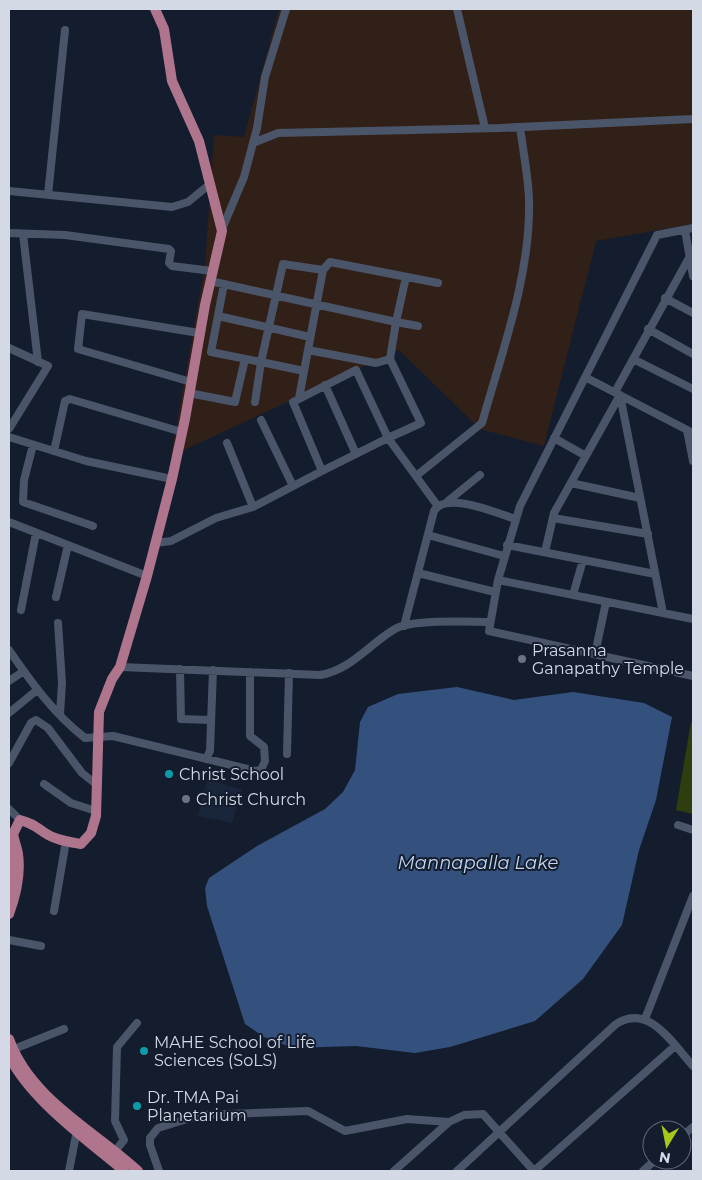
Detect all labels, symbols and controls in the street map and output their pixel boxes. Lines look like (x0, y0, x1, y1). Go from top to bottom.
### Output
place label: Prasanna Ganapathy Temple (532, 641, 684, 678)
marker: Prasanna Ganapathy Temple (516, 653, 528, 665)
place label: Christ School (179, 765, 284, 784)
marker: Christ School (163, 768, 175, 780)
place label: Christ Church (196, 790, 306, 809)
marker: Christ Church (180, 793, 192, 805)
water label: Mannapalla Lake (398, 852, 559, 874)
place label: MAHE School of Life Sciences (SoLS) (154, 1033, 315, 1070)
marker: MAHE School of Life Sciences (SoLS) (138, 1045, 150, 1057)
place label: Dr. TMA Pai Planetarium (147, 1088, 247, 1125)
marker: Dr. TMA Pai Planetarium (131, 1100, 143, 1112)
north arrow (642, 1120, 692, 1170)
text: N (658, 1148, 672, 1168)

